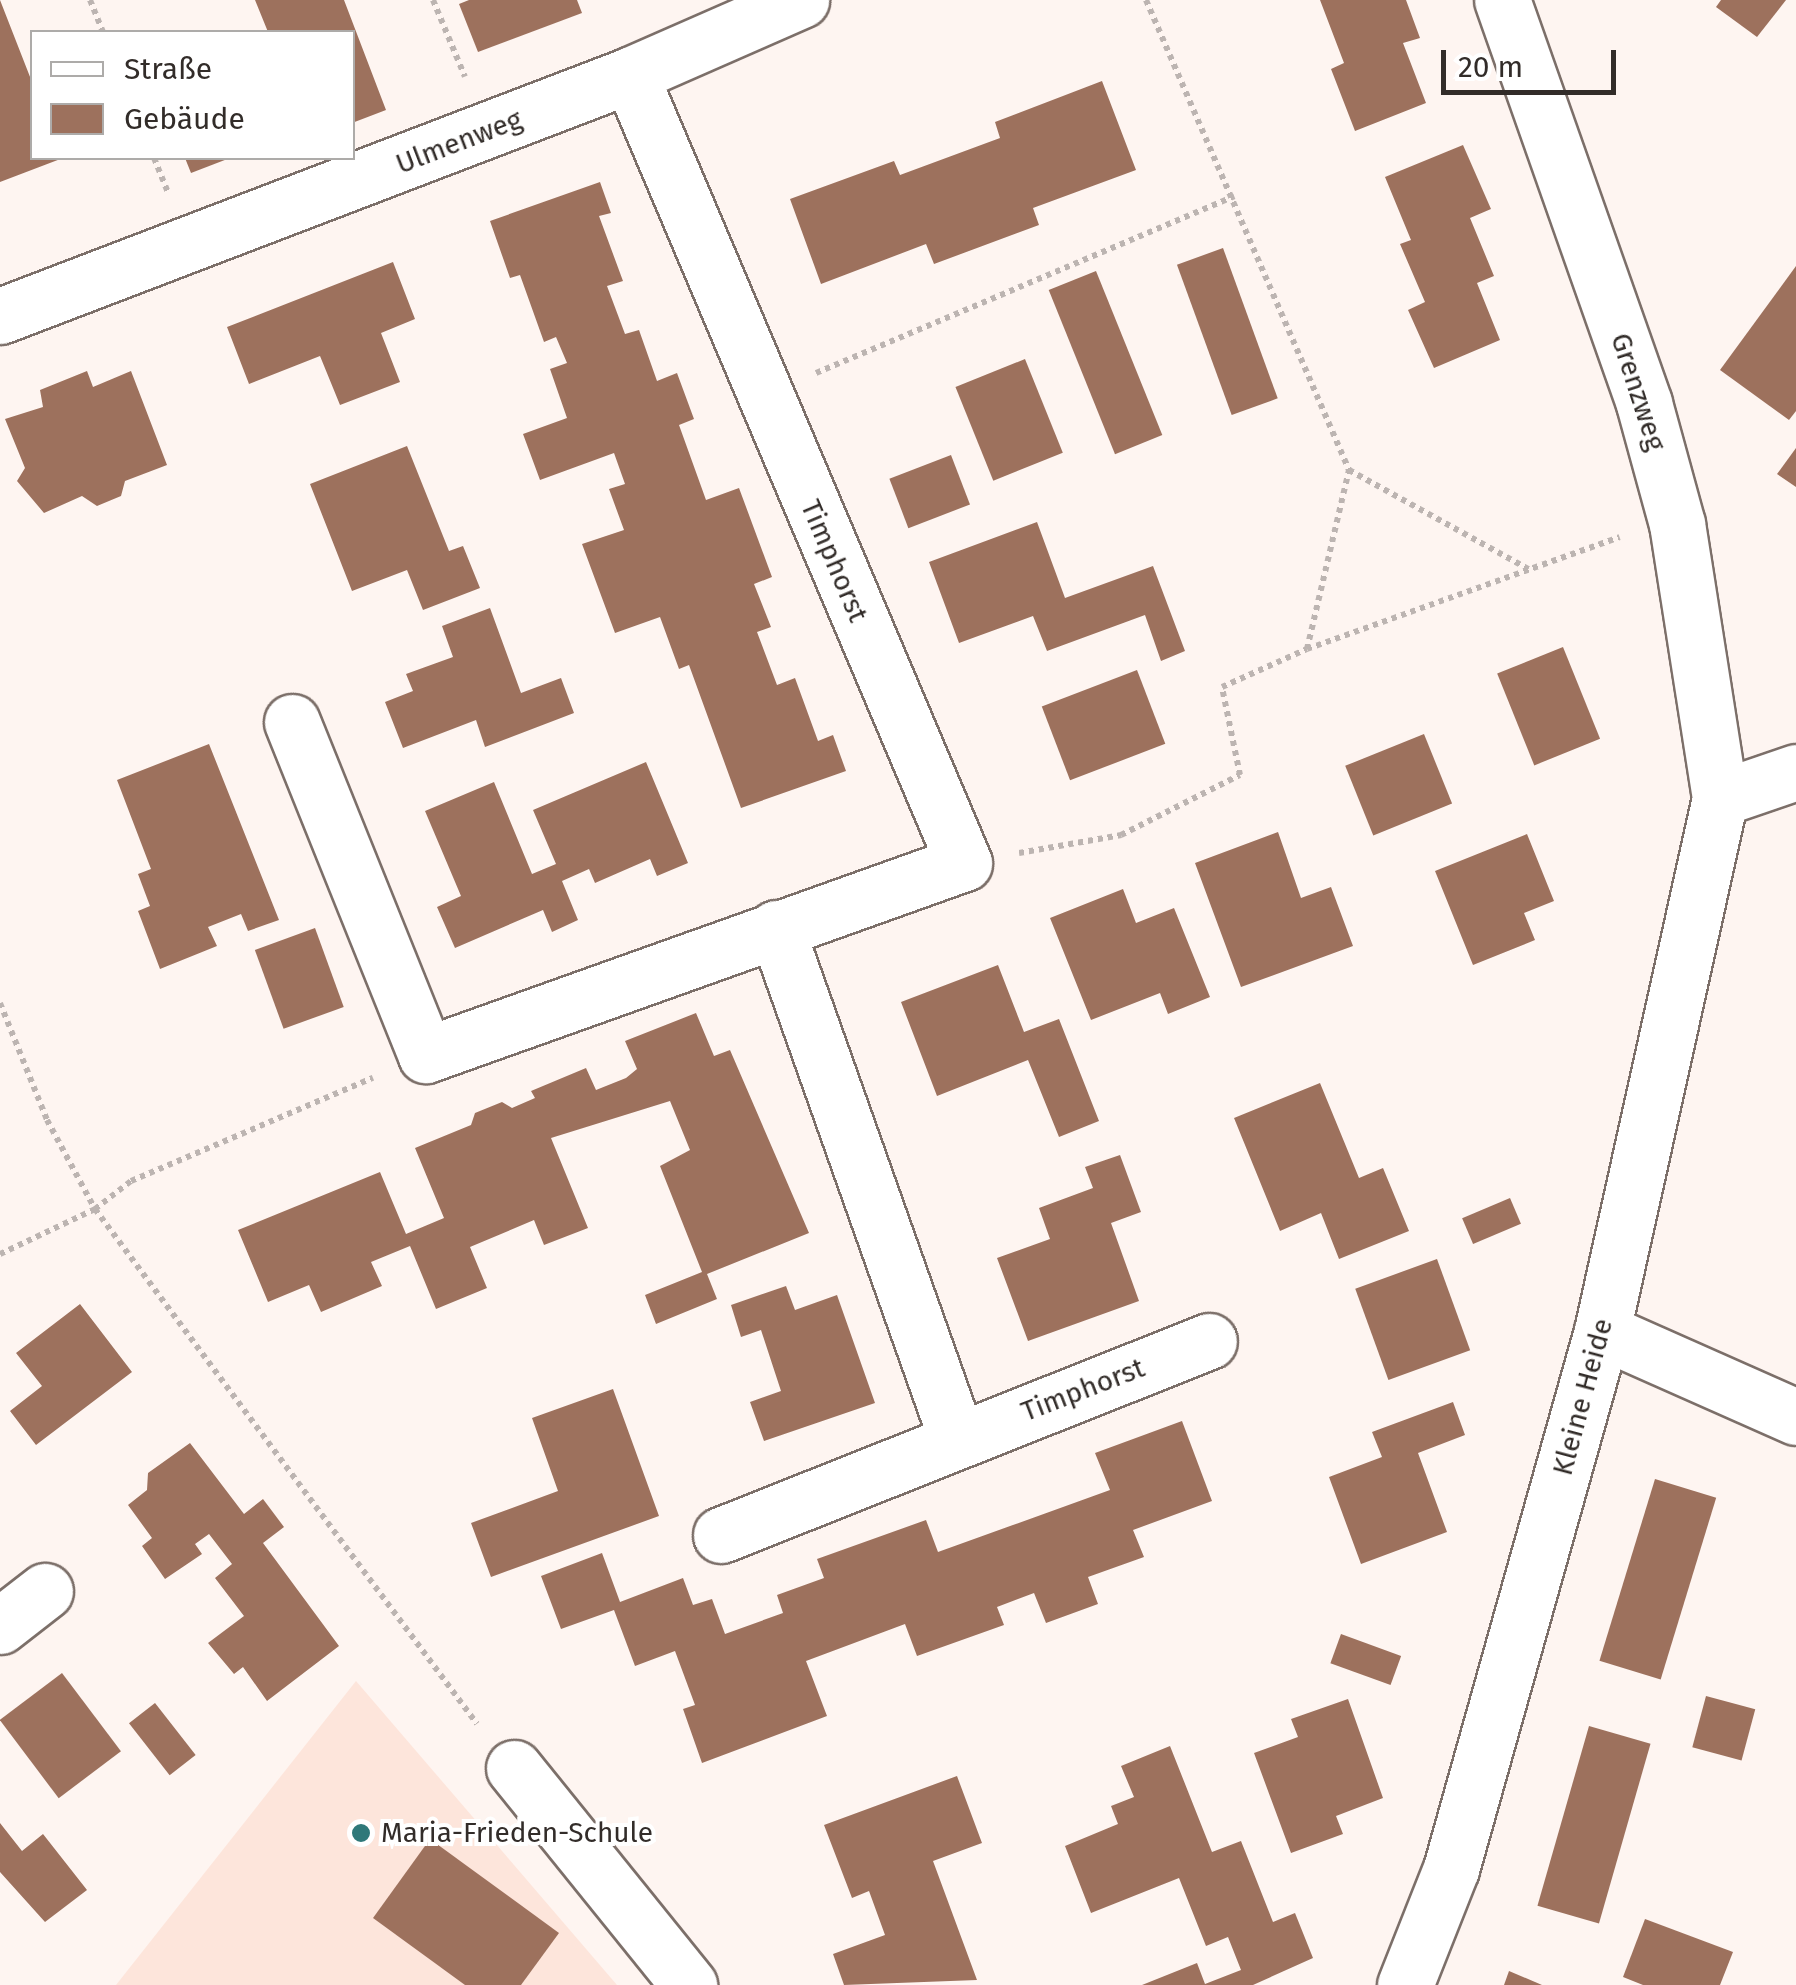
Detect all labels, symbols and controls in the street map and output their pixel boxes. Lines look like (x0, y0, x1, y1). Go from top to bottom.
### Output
legend (30, 30, 355, 160)
scale bar (1446, 30, 1621, 92)
text: 20 m (1458, 49, 1523, 85)
text: Straße (124, 51, 212, 87)
text: Gebäude (124, 101, 245, 137)
street label: Ulmenweg (391, 103, 527, 181)
street label: Grenzweg (1603, 329, 1673, 455)
street label: Timphorst (793, 495, 875, 627)
street label: Kleine Heide (1546, 1315, 1620, 1479)
street label: Timphorst (1017, 1351, 1149, 1429)
place label: Maria-Frieden-Schule (381, 1816, 653, 1850)
marker: Maria-Frieden-Schule (350, 1822, 372, 1844)

